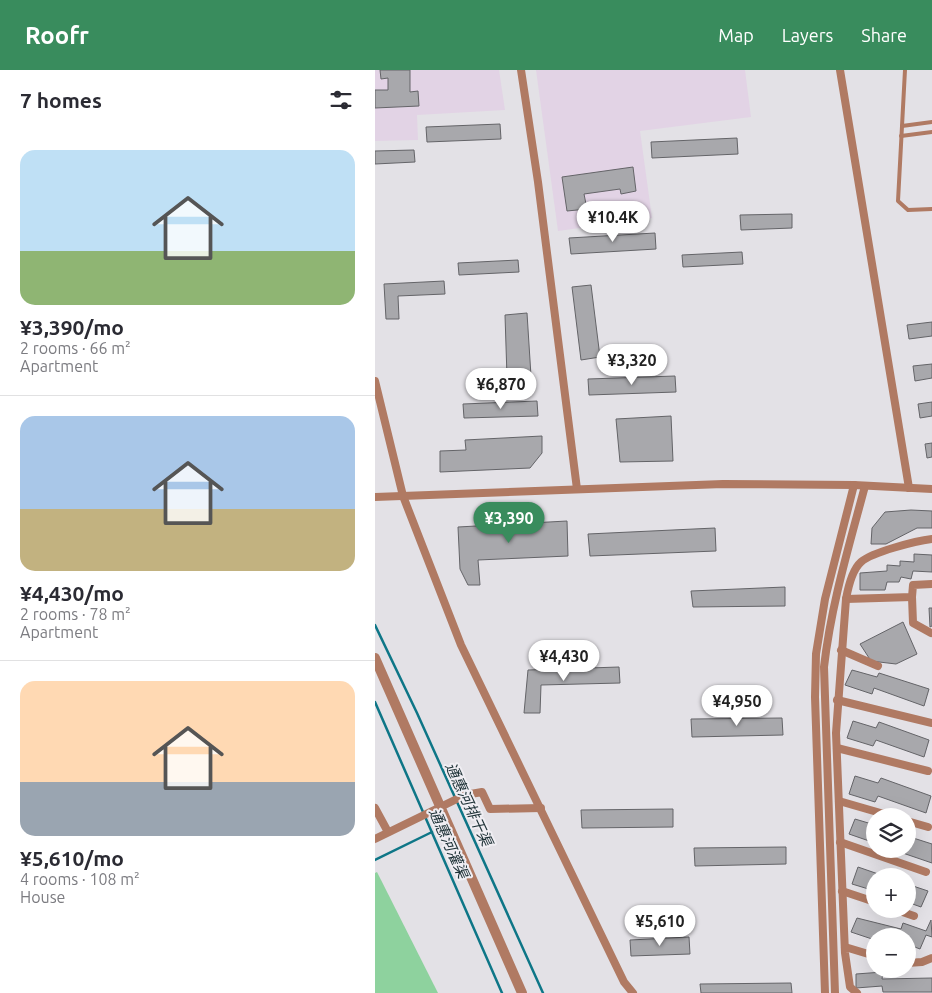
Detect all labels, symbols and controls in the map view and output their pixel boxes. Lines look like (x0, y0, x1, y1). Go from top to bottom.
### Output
text: Roofr (25, 22, 89, 49)
text: Map (718, 25, 754, 45)
text: Layers (782, 25, 833, 45)
text: Share (861, 25, 907, 45)
icon: filters (327, 86, 355, 114)
text: 7 homes (20, 88, 102, 112)
icon: home (143, 183, 233, 273)
pin: ¥10.4K (572, 200, 654, 243)
text: ¥10.4K (588, 208, 638, 226)
text: ¥3,390/mo (20, 315, 124, 339)
text: 2 rooms · 66 m² (20, 339, 131, 357)
pin: ¥3,320 (591, 344, 673, 386)
text: ¥3,320 (607, 351, 657, 369)
text: Apartment (20, 357, 98, 375)
pin: ¥6,870 (460, 368, 542, 410)
text: ¥6,870 (476, 375, 526, 393)
icon: home (143, 448, 233, 538)
pin: ¥3,390 (468, 502, 550, 544)
text: ¥3,390 (484, 509, 534, 527)
text: ¥4,430/mo (20, 581, 124, 605)
text: 2 rooms · 78 m² (20, 605, 131, 623)
text: Apartment (20, 623, 98, 641)
pin: ¥4,430 (523, 640, 605, 682)
text: ¥4,430 (539, 647, 589, 665)
pin: ¥4,950 (696, 684, 778, 727)
text: ¥4,950 (712, 692, 762, 710)
icon: home (143, 713, 233, 803)
water label: 通惠河排干渠 (442, 760, 497, 850)
water label: 通惠河灌渠 (426, 805, 473, 883)
map controls (866, 808, 916, 978)
button: layers (866, 808, 916, 858)
text: ¥5,610/mo (20, 846, 124, 870)
button: + (866, 868, 916, 918)
text: 4 rooms · 108 m² (20, 870, 140, 888)
text: House (20, 888, 65, 906)
pin: ¥5,610 (619, 904, 701, 947)
text: ¥5,610 (635, 912, 685, 930)
button: − (866, 928, 916, 978)

